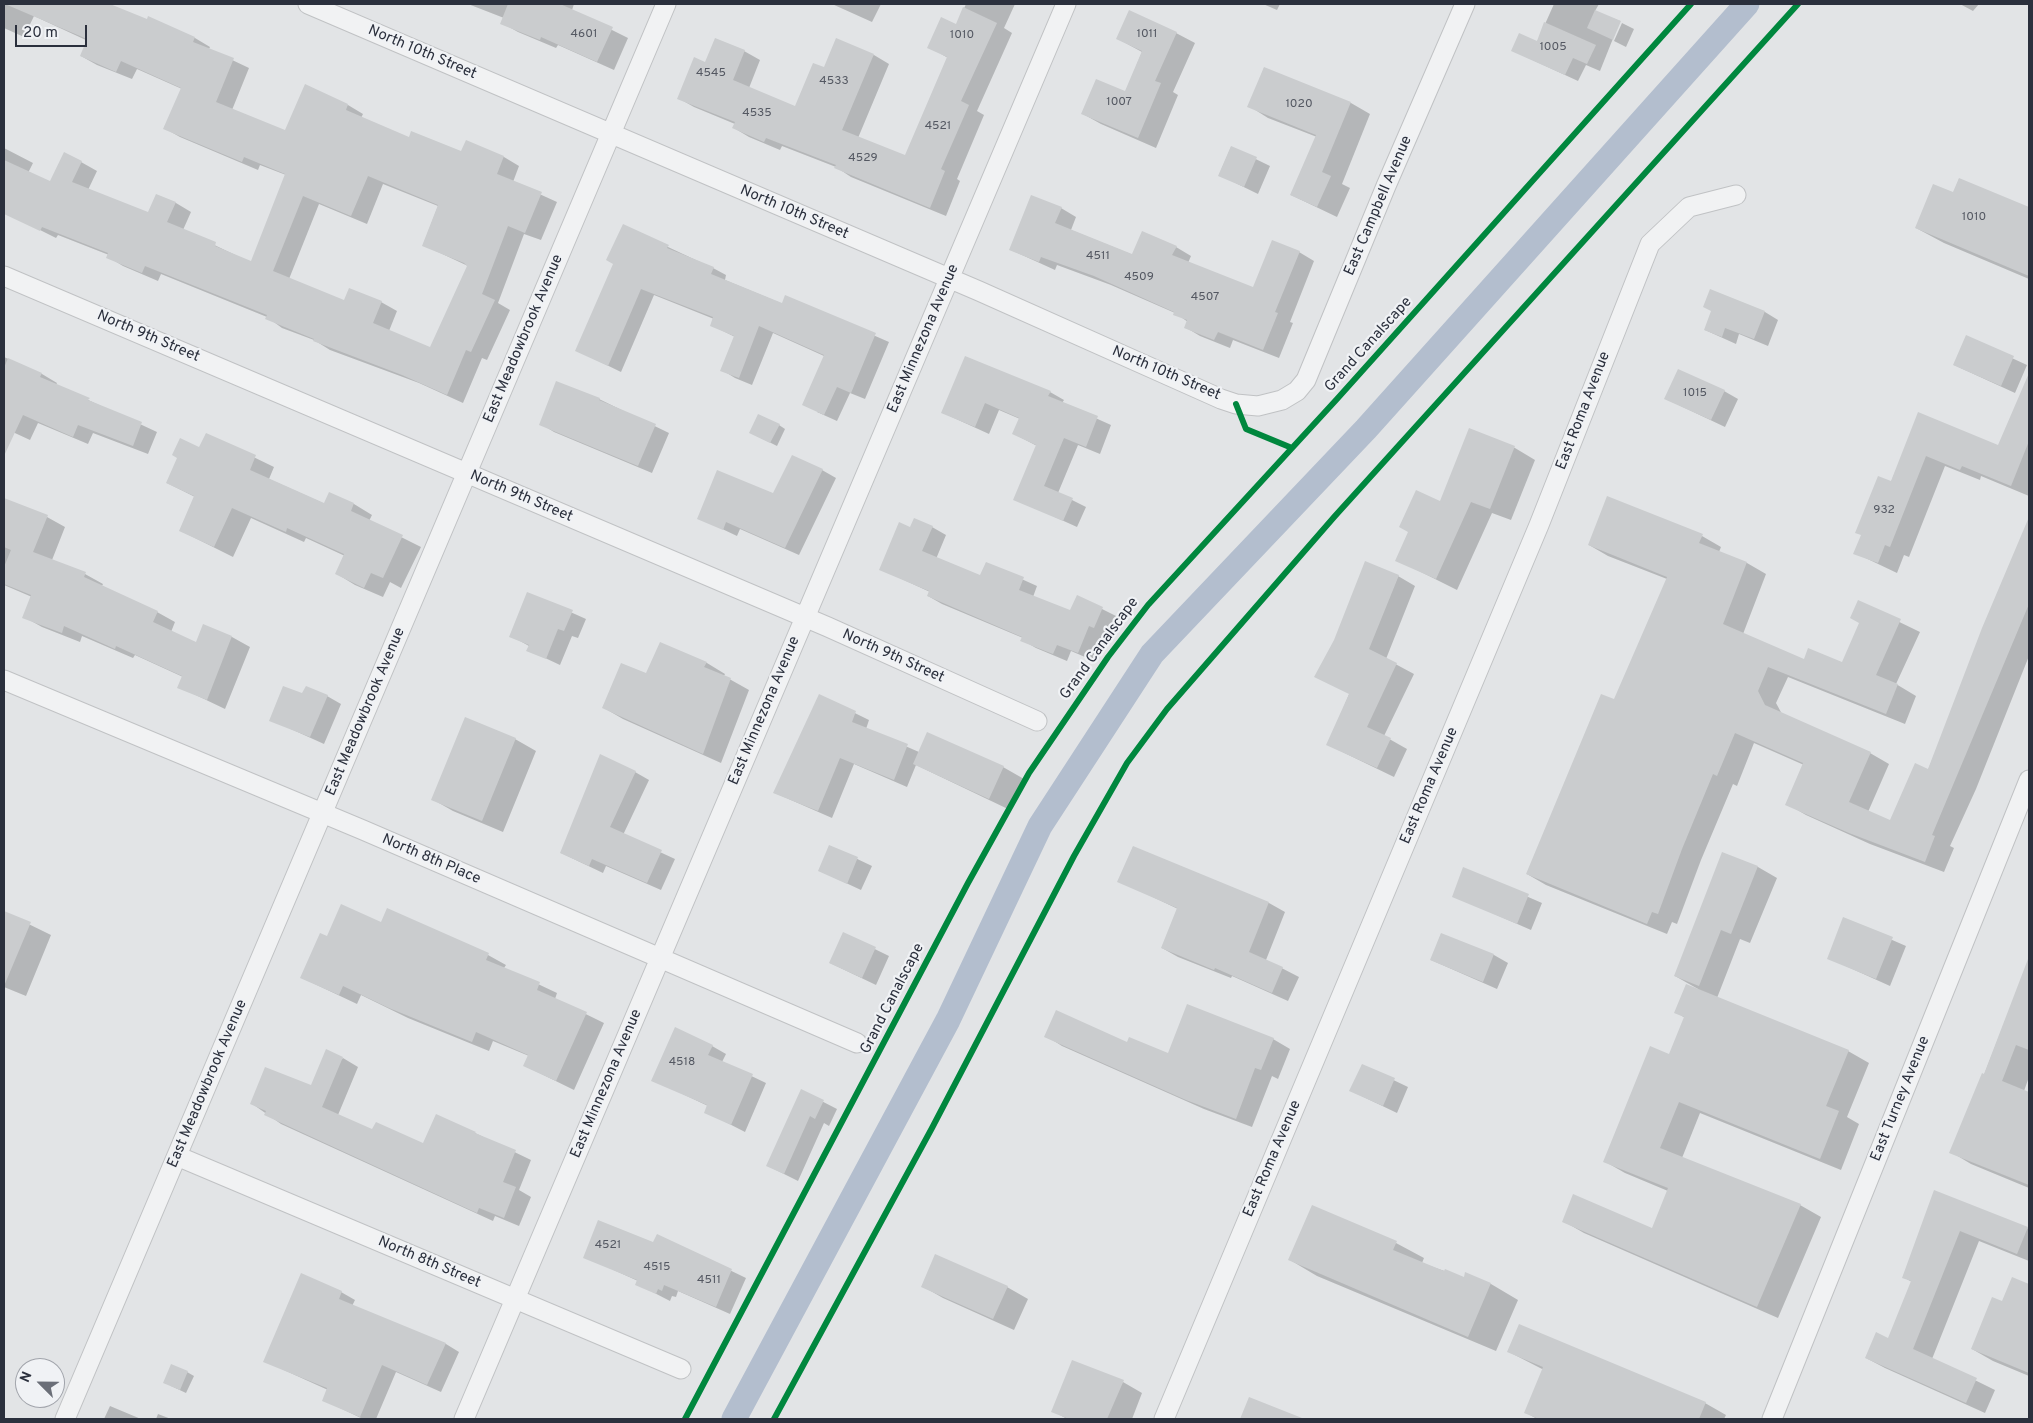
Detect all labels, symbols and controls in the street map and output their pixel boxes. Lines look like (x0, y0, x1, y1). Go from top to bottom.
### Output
scale bar (18, 15, 90, 47)
street label: North 10th Street (365, 22, 479, 84)
text: 20 m (23, 24, 58, 43)
house number: 4601 (571, 28, 597, 42)
house number: 1011 (1136, 28, 1158, 42)
house number: 1010 (950, 29, 974, 43)
house number: 1005 (1539, 41, 1567, 55)
house number: 4545 (696, 67, 726, 81)
house number: 4533 (819, 75, 849, 89)
house number: 1007 (1106, 96, 1132, 110)
house number: 1020 (1285, 98, 1313, 112)
house number: 4535 (742, 107, 772, 121)
house number: 4521 (925, 120, 951, 134)
street label: East Campbell Avenue (1341, 133, 1417, 279)
house number: 4529 (848, 152, 878, 166)
street label: North 10th Street (737, 182, 851, 244)
house number: 1010 (1962, 211, 1986, 225)
house number: 4511 (1086, 250, 1110, 264)
street label: East Meadowbrook Avenue (480, 252, 568, 426)
street label: East Minnezona Avenue (884, 262, 964, 416)
house number: 4509 (1124, 271, 1154, 285)
house number: 4507 (1191, 291, 1219, 305)
street label: Grand Canalscape (1322, 294, 1416, 396)
street label: North 9th Street (94, 307, 202, 367)
street label: North 10th Street (1109, 343, 1223, 405)
street label: East Roma Avenue (1553, 349, 1615, 473)
house number: 1015 (1683, 387, 1707, 401)
street label: North 9th Street (467, 467, 575, 527)
house number: 932 (1873, 504, 1895, 518)
street label: Grand Canalscape (1057, 594, 1143, 704)
street label: East Meadowbrook Avenue (322, 625, 410, 799)
street label: North 9th Street (839, 626, 947, 688)
street label: East Minnezona Avenue (725, 634, 805, 788)
street label: East Roma Avenue (1397, 725, 1463, 847)
street label: North 8th Place (379, 831, 483, 889)
street label: Grand Canalscape (857, 941, 929, 1057)
street label: East Meadowbrook Avenue (164, 997, 252, 1171)
street label: East Minnezona Avenue (567, 1007, 647, 1161)
street label: East Turney Avenue (1868, 1034, 1934, 1164)
house number: 4518 (669, 1056, 695, 1070)
street label: East Roma Avenue (1240, 1098, 1306, 1220)
street label: North 8th Street (375, 1233, 483, 1293)
house number: 4521 (595, 1239, 621, 1253)
house number: 4515 (644, 1261, 670, 1275)
house number: 4511 (697, 1274, 721, 1288)
north arrow (15, 1358, 65, 1408)
text: N (17, 1369, 36, 1385)

